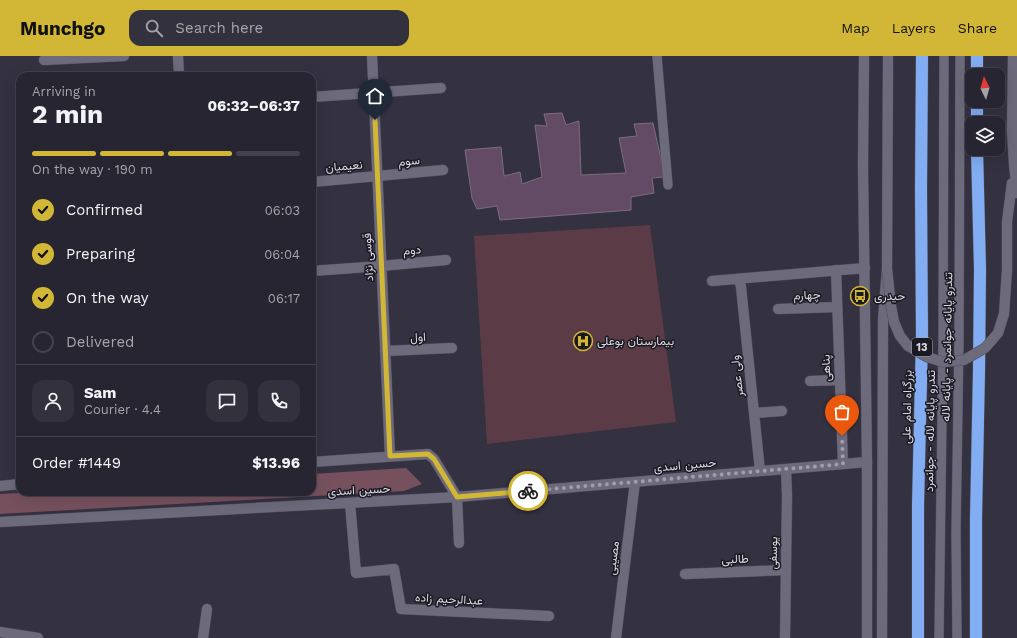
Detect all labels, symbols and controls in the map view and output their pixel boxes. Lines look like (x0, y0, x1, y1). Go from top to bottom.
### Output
search box (129, 10, 409, 46)
text: Munchgo (20, 17, 105, 40)
icon: search (143, 17, 165, 39)
text: Search here (175, 19, 263, 37)
text: Map (841, 20, 870, 36)
text: Layers (892, 20, 936, 36)
text: Share (958, 20, 997, 36)
north arrow (965, 68, 1005, 108)
map controls (965, 68, 1005, 156)
pin (358, 79, 392, 120)
text: Arriving in (32, 84, 96, 99)
icon: home (364, 85, 386, 107)
text: 06:32–06:37 (207, 97, 300, 115)
text: 2 min (32, 99, 103, 129)
button: layers (965, 116, 1005, 156)
street label: سوم (397, 153, 421, 170)
street label: نعیمیان (325, 157, 363, 175)
text: On the way · 190 m (32, 162, 153, 177)
icon: check (32, 199, 54, 221)
text: Confirmed (66, 201, 143, 219)
text: 06:03 (265, 203, 300, 218)
street label: قوسی نژاد (360, 232, 377, 281)
street label: دوم (402, 242, 422, 259)
icon: check (32, 243, 54, 265)
text: Preparing (66, 245, 135, 263)
text: 06:04 (264, 247, 300, 262)
street label: تندرو پایانه جوانمرد - پایانه لاله (939, 272, 956, 422)
bus stop icon: حیدری (849, 285, 871, 307)
icon: check (32, 287, 54, 309)
street label: چهارم (793, 288, 821, 303)
text: On the way (66, 289, 148, 307)
place label: حیدری (874, 289, 905, 304)
text: 06:17 (268, 291, 300, 306)
street label: اول (410, 330, 426, 345)
hospital icon: بیمارستان بوعلی (572, 330, 594, 352)
text: Delivered (66, 333, 134, 351)
place label: بیمارستان بوعلی (597, 334, 674, 349)
road number: 13 (912, 338, 932, 356)
street label: ولی عصر (728, 354, 747, 399)
street label: پناهی (819, 354, 834, 382)
street label: بزرگراه امام علی (899, 370, 916, 444)
street label: تندرو پایانه لاله - جوانمرد (922, 370, 939, 492)
button: person (32, 380, 74, 422)
button: chat (206, 380, 248, 422)
button: phone (258, 380, 300, 422)
text: Sam (84, 384, 116, 402)
pin (825, 395, 859, 436)
icon: bag (831, 401, 853, 423)
text: Courier · 4.4 (84, 402, 161, 417)
text: Order #1449 (32, 454, 121, 472)
text: $13.96 (252, 454, 300, 472)
street label: حسین اسدی (653, 455, 717, 476)
courier (508, 471, 548, 511)
icon: bike (517, 480, 539, 502)
street label: حسین اسدی (327, 481, 391, 500)
street label: یوسفی (766, 536, 781, 570)
street label: مصیبی (604, 540, 623, 576)
street label: طالبی (721, 552, 749, 567)
street label: عبدالرحیم زاده (415, 590, 483, 609)

